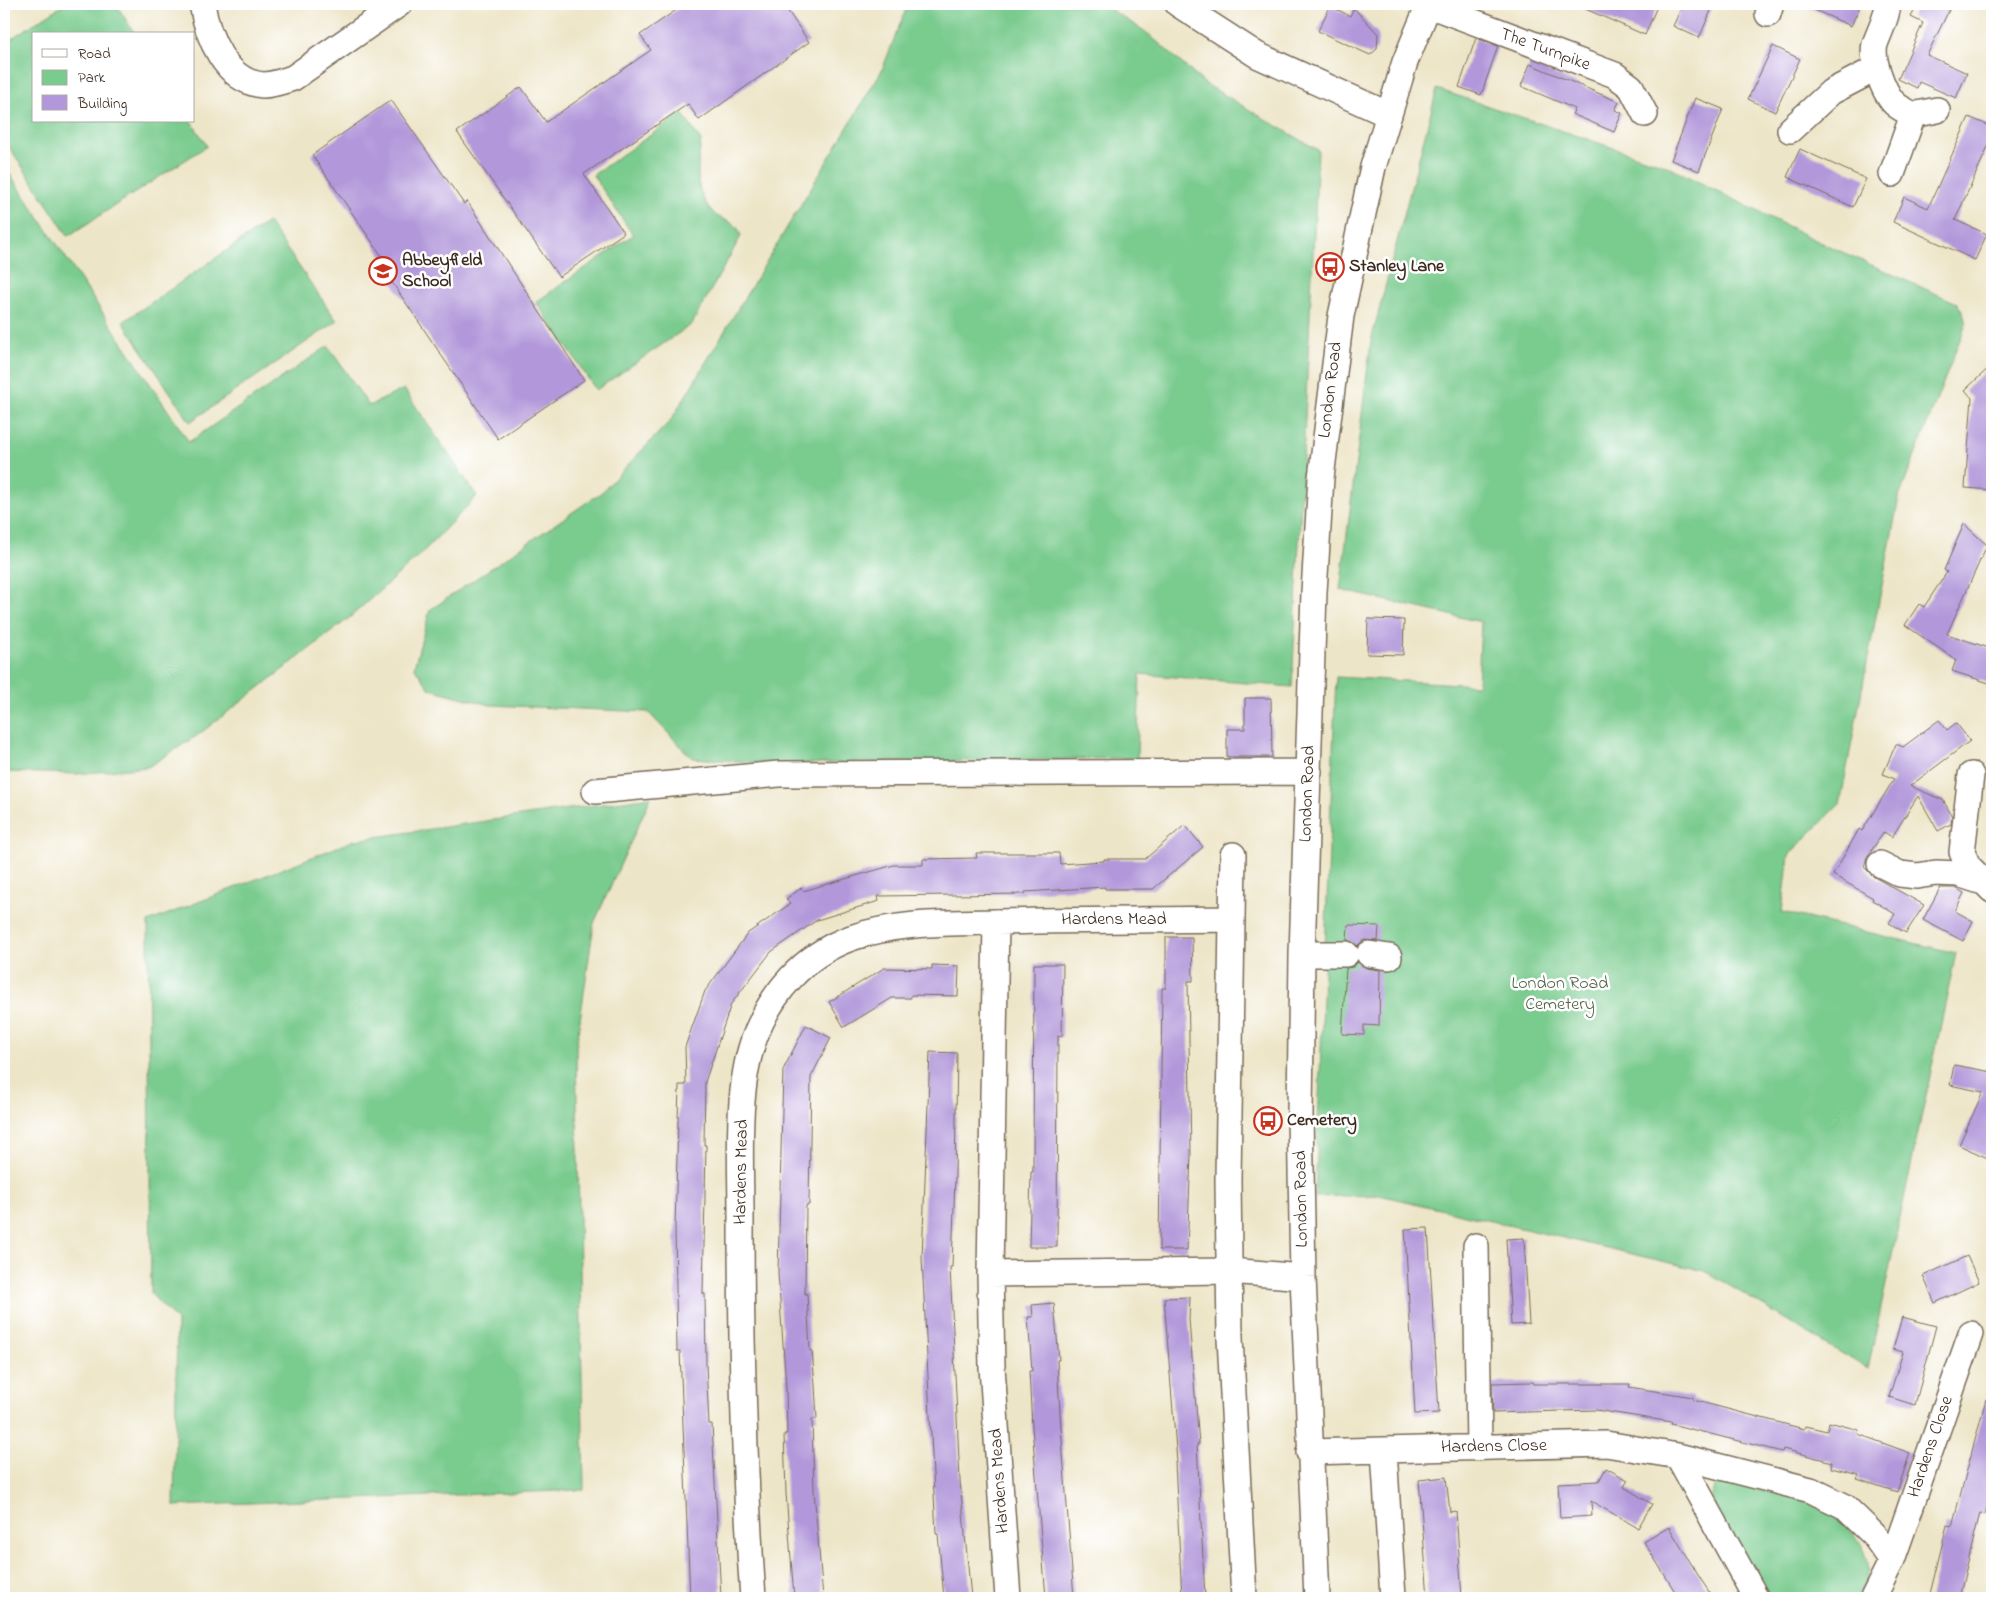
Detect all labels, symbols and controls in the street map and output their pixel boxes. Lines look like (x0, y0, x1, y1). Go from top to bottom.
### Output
street label: The Turnpike (1496, 22, 1595, 79)
legend (32, 32, 195, 122)
text: Road (78, 43, 111, 65)
text: Park (78, 67, 106, 89)
text: Building (77, 93, 127, 116)
place label: Abbeyfield School (402, 248, 483, 295)
bus stop icon: Stanley Lane (1315, 252, 1345, 282)
place label: Stanley Lane (1349, 254, 1445, 281)
school or university icon: Abbeyfield School (368, 256, 398, 286)
street label: London Road (1312, 340, 1350, 440)
street label: London Road (1293, 745, 1323, 843)
street label: Hardens Mead (1061, 907, 1167, 933)
park label: London Road Cemetery (1512, 971, 1608, 1018)
bus stop icon: Cemetery (1253, 1106, 1283, 1136)
place label: Cemetery (1287, 1108, 1357, 1135)
street label: Hardens Mead (728, 1119, 756, 1225)
street label: London Road (1288, 1150, 1316, 1248)
street label: Hardens Close (1901, 1392, 1961, 1501)
street label: Hardens Mead (983, 1428, 1017, 1534)
street label: Hardens Close (1441, 1433, 1548, 1461)

